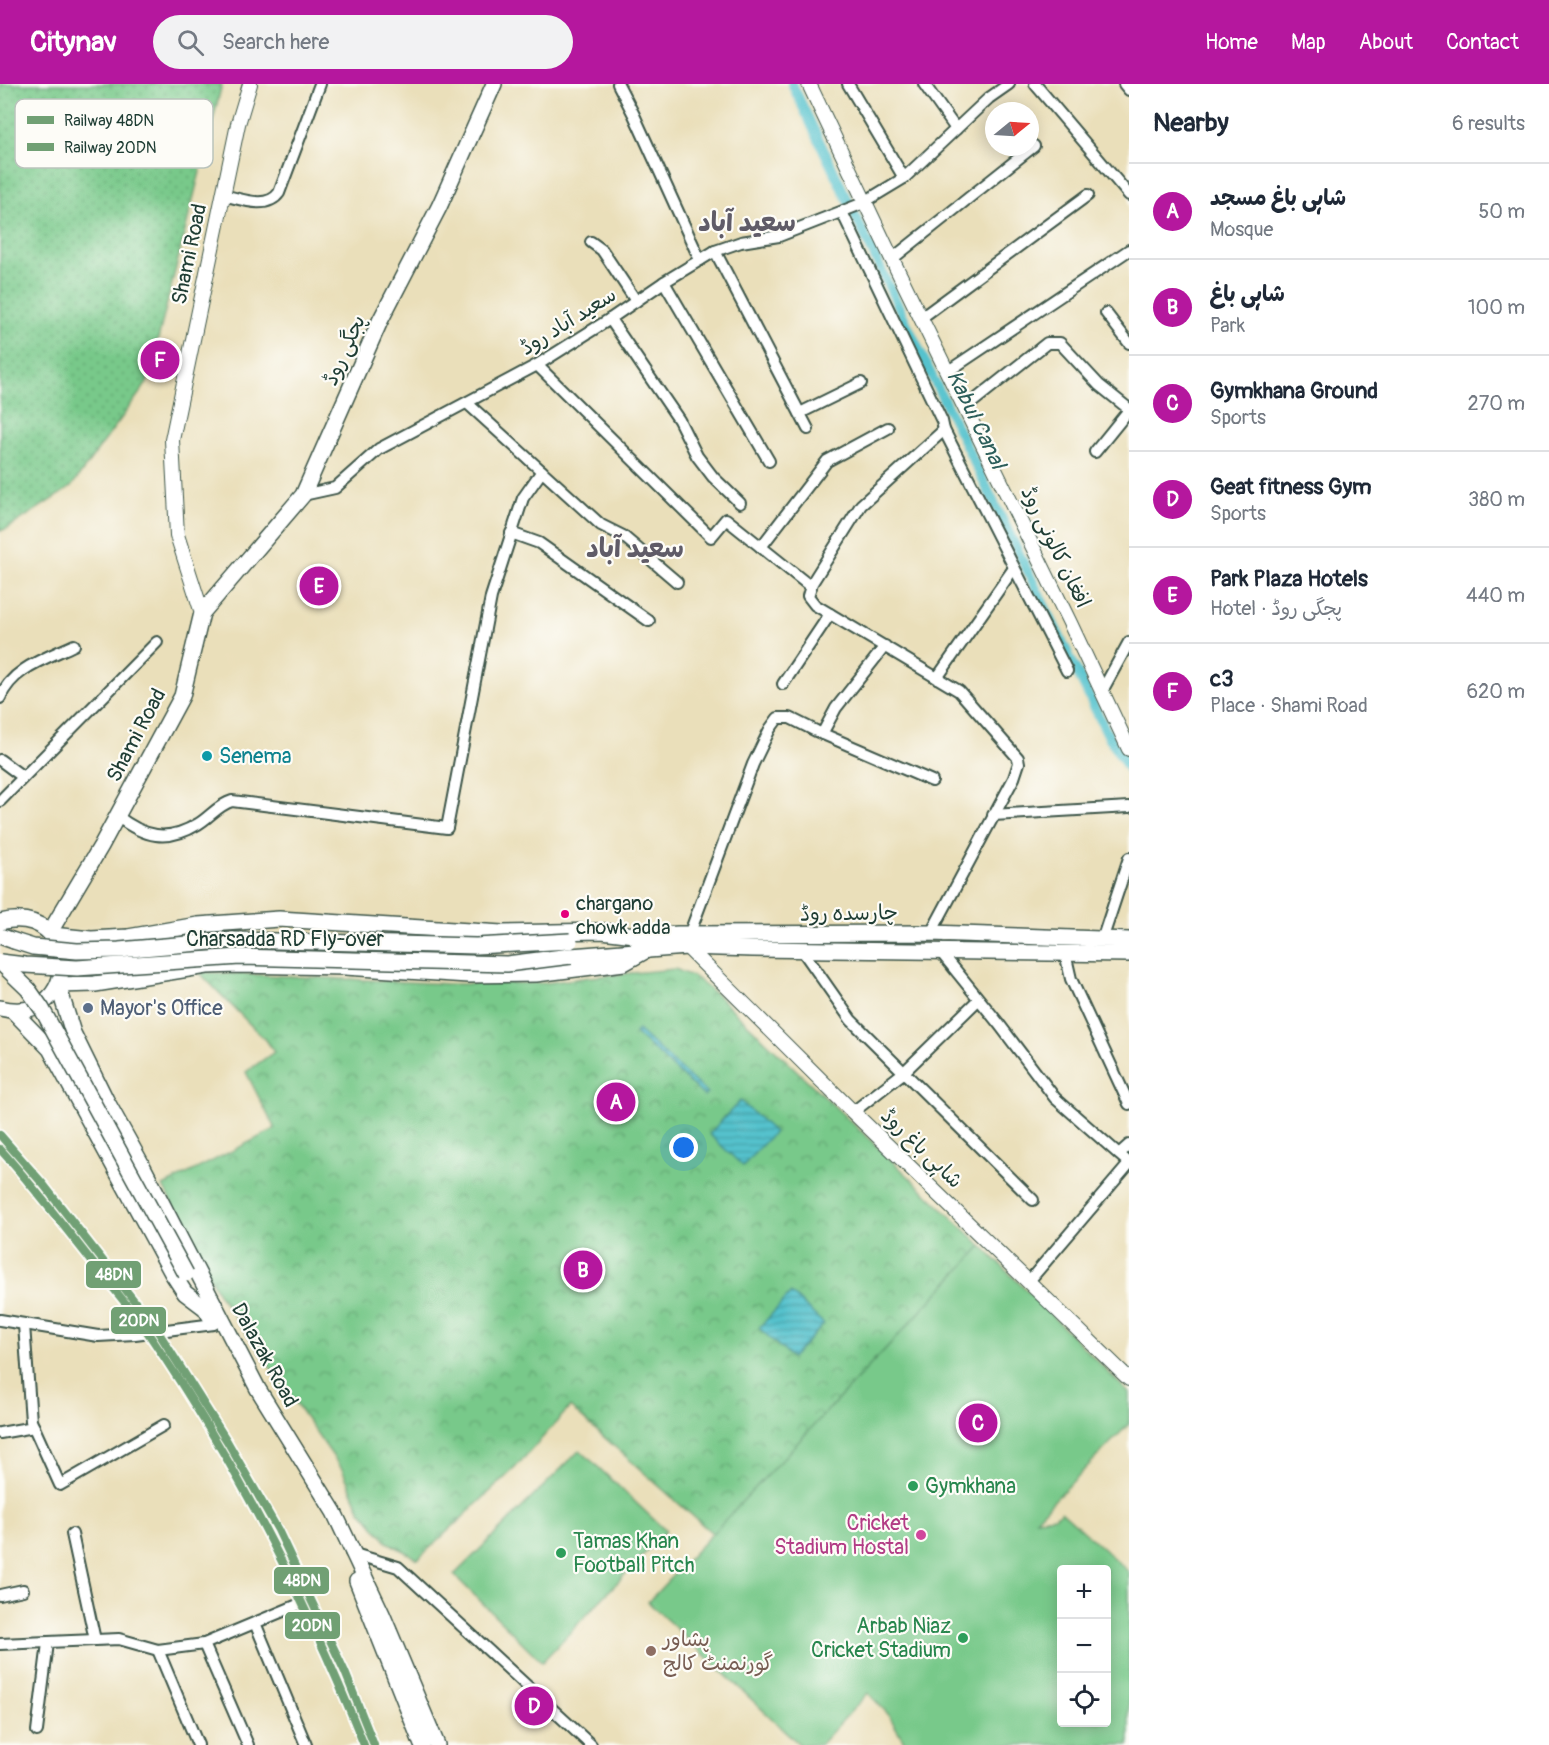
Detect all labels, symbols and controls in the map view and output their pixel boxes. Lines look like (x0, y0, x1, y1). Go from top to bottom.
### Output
search box (153, 15, 573, 69)
text: Citynav (30, 25, 117, 60)
icon: search (174, 26, 207, 59)
text: Search here (222, 28, 329, 56)
text: Home (1205, 29, 1258, 56)
text: Map (1291, 29, 1326, 56)
text: About (1359, 29, 1413, 56)
text: Contact (1446, 29, 1519, 56)
legend (15, 99, 213, 168)
north arrow (985, 102, 1039, 156)
text: Nearby (1153, 107, 1229, 139)
text: Railway 48DN (64, 111, 154, 131)
text: 6 results (1452, 111, 1525, 136)
text: Railway 20DN (64, 138, 157, 158)
text: شاہی باغ مسجد (1210, 184, 1346, 212)
text: A (1166, 199, 1179, 224)
text: 50 m (1478, 199, 1525, 224)
street label: Shami Road (166, 201, 213, 307)
district label: سعید آباد (698, 206, 796, 239)
text: Mosque (1210, 217, 1273, 242)
text: شاہی باغ (1210, 280, 1285, 308)
street label: سعید آباد روڈ (515, 281, 621, 362)
text: B (1167, 295, 1178, 320)
text: 100 m (1468, 295, 1525, 320)
street label: پجگی روڈ (317, 311, 372, 390)
text: Park (1210, 313, 1245, 338)
pin: F (140, 338, 180, 382)
water label: Kabul Canal (940, 365, 1013, 476)
text: Gymkhana Ground (1210, 377, 1378, 405)
text: C (1166, 391, 1179, 416)
text: 270 m (1467, 391, 1525, 416)
text: Sports (1210, 405, 1266, 430)
text: Geat fitness Gym (1210, 473, 1372, 501)
street label: افغان کالونی روڈ (1015, 482, 1097, 612)
text: D (1166, 487, 1179, 512)
text: 380 m (1468, 487, 1525, 512)
text: Sports (1210, 501, 1266, 526)
district label: سعید آباد (586, 532, 684, 565)
pin: E (300, 564, 338, 608)
text: Park Plaza Hotels (1210, 565, 1368, 593)
text: E (1167, 583, 1178, 608)
text: 440 m (1466, 583, 1525, 608)
text: Hotel · پجگی روڈ (1210, 596, 1342, 621)
text: c3 (1210, 665, 1233, 693)
text: F (1166, 679, 1179, 704)
text: 620 m (1466, 679, 1525, 704)
street label: Shami Road (101, 684, 172, 787)
text: Place · Shami Road (1210, 693, 1368, 718)
place label: Senema (219, 743, 292, 770)
marker: Senema (200, 749, 214, 763)
place label: chargano chowk adda (576, 891, 670, 940)
street label: چارسدہ روڈ (800, 899, 898, 928)
marker: chargano chowk adda (559, 908, 571, 920)
street label: Charsadda RD Fly-over (186, 926, 385, 953)
place label: Mayor's Office (100, 995, 223, 1022)
marker: Mayor's Office (81, 1001, 95, 1015)
pin: A (596, 1080, 636, 1124)
street label: شاہی باغ روڈ (874, 1103, 968, 1196)
your location (669, 1133, 698, 1162)
pin: B (564, 1248, 602, 1292)
line badge: 48DN (85, 1260, 142, 1289)
text: 48DN (95, 1265, 133, 1285)
street label: Dalazak Road (225, 1298, 304, 1412)
line badge: 20DN (110, 1306, 167, 1335)
text: 20DN (119, 1311, 160, 1331)
pin: C (958, 1400, 998, 1446)
place label: Gymkhana (925, 1473, 1016, 1500)
marker: Gymkhana (906, 1479, 920, 1493)
place label: Cricket Stadium Hostal (774, 1510, 910, 1561)
place label: Tamas Khan Football Pitch (573, 1528, 695, 1579)
marker: Cricket Stadium Hostal (914, 1528, 928, 1542)
marker: Tamas Khan Football Pitch (554, 1546, 568, 1560)
map controls (1057, 1565, 1111, 1727)
button: + (1057, 1565, 1111, 1619)
line badge: 48DN (273, 1566, 330, 1595)
text: 48DN (283, 1571, 321, 1591)
line badge: 20DN (284, 1611, 341, 1640)
place label: Arbab Niaz Cricket Stadium (811, 1613, 951, 1664)
text: 20DN (292, 1616, 333, 1636)
button: − (1057, 1619, 1111, 1673)
place label: پشاور گورنمنٹ کالج (661, 1626, 773, 1677)
marker: Arbab Niaz Cricket Stadium (956, 1631, 970, 1645)
marker: پشاور گورنمنٹ کالج (644, 1644, 658, 1658)
button: locate (1057, 1673, 1111, 1727)
pin: D (514, 1684, 554, 1728)

